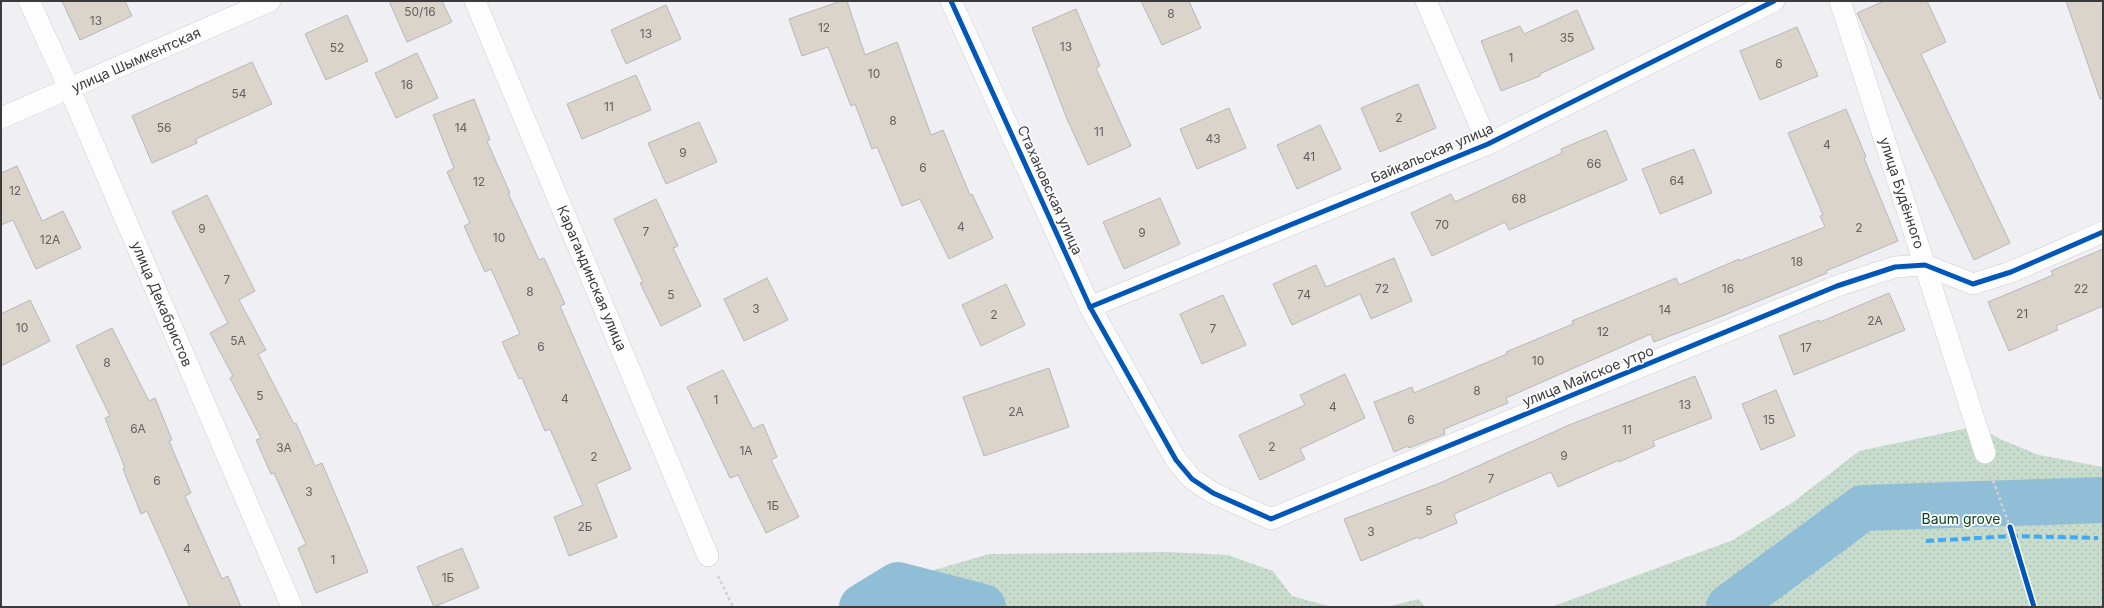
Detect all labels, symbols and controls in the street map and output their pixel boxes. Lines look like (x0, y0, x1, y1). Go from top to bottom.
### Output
house number: 50/16 (404, 4, 436, 19)
house number: 8 (1167, 6, 1175, 21)
house number: 13 (90, 13, 102, 28)
house number: 12 (818, 20, 830, 35)
street label: улица Шымкентская (69, 23, 203, 96)
house number: 13 (640, 26, 652, 41)
house number: 35 (1560, 30, 1574, 45)
house number: 13 (1060, 39, 1072, 54)
house number: 52 (330, 40, 344, 55)
house number: 1 (1509, 50, 1513, 65)
house number: 6 (1775, 56, 1783, 71)
house number: 10 (868, 66, 880, 81)
house number: 16 (401, 77, 413, 92)
house number: 54 (231, 86, 247, 101)
house number: 11 (604, 99, 614, 114)
house number: 2 (1395, 110, 1403, 125)
house number: 8 (889, 113, 897, 128)
street label: Байкальская улица (1368, 119, 1496, 186)
house number: 56 (157, 120, 171, 135)
house number: 14 (455, 120, 468, 135)
street label: Стахановская улица (1014, 123, 1087, 257)
house number: 11 (1094, 124, 1104, 139)
house number: 43 (1205, 131, 1221, 146)
street label: улица Будённого (1876, 135, 1929, 251)
house number: 4 (1823, 137, 1831, 152)
house number: 9 (679, 145, 687, 160)
house number: 41 (1303, 149, 1315, 164)
house number: 66 (1587, 156, 1601, 171)
house number: 6 (919, 160, 927, 175)
house number: 64 (1669, 173, 1685, 188)
house number: 12 (473, 174, 485, 189)
house number: 12 (9, 183, 21, 198)
house number: 68 (1512, 191, 1526, 206)
street label: Карагандинская улица (554, 203, 631, 353)
house number: 70 (1435, 217, 1449, 232)
house number: 4 (957, 219, 965, 234)
house number: 2 (1855, 220, 1863, 235)
house number: 9 (198, 221, 206, 236)
house number: 7 (643, 224, 650, 239)
house number: 9 (1138, 225, 1146, 240)
house number: 10 (493, 230, 505, 245)
house number: 12А (40, 232, 60, 247)
street label: улица Декабристов (128, 239, 197, 369)
house number: 18 (1791, 254, 1803, 269)
house number: 7 (224, 272, 231, 287)
house number: 72 (1375, 281, 1389, 296)
house number: 16 (1722, 281, 1734, 296)
house number: 22 (2074, 281, 2088, 296)
house number: 8 (526, 284, 534, 299)
house number: 5 (667, 287, 675, 302)
house number: 74 (1297, 287, 1311, 302)
house number: 3 (752, 301, 760, 316)
house number: 14 (1659, 302, 1672, 317)
house number: 21 (2016, 306, 2028, 321)
house number: 2 (990, 307, 998, 322)
house number: 2А (1867, 313, 1883, 328)
house number: 10 (16, 320, 28, 335)
house number: 7 (1210, 321, 1217, 336)
house number: 12 (1597, 324, 1609, 339)
house number: 5А (230, 333, 246, 348)
house number: 6 (537, 339, 545, 354)
house number: 17 (1800, 340, 1812, 355)
street label: улица Майское утро (1520, 341, 1656, 410)
house number: 10 (1532, 353, 1544, 368)
house number: 8 (103, 355, 111, 370)
house number: 8 (1473, 383, 1481, 398)
house number: 5 (256, 388, 264, 403)
house number: 4 (561, 391, 569, 406)
house number: 1 (714, 392, 718, 407)
house number: 13 (1679, 397, 1691, 412)
house number: 4 (1329, 399, 1337, 414)
house number: 2А (1008, 404, 1024, 419)
house number: 6 (1407, 412, 1415, 427)
house number: 15 (1763, 412, 1775, 427)
house number: 6А (130, 421, 146, 436)
house number: 11 (1622, 422, 1632, 437)
house number: 2 (1268, 439, 1276, 454)
house number: 3А (276, 440, 292, 455)
house number: 1А (739, 443, 753, 458)
house number: 9 (1560, 448, 1568, 463)
house number: 2 (590, 449, 598, 464)
house number: 7 (1488, 471, 1495, 486)
house number: 6 (153, 473, 161, 488)
house number: 3 (305, 484, 313, 499)
house number: 1Б (767, 498, 780, 513)
house number: 5 (1425, 503, 1433, 518)
park label: Baum grove (1921, 510, 2001, 527)
house number: 2Б (577, 519, 593, 534)
house number: 3 (1367, 524, 1375, 539)
house number: 4 (183, 541, 191, 556)
house number: 1 (331, 552, 335, 567)
house number: 1Б (442, 570, 455, 585)

